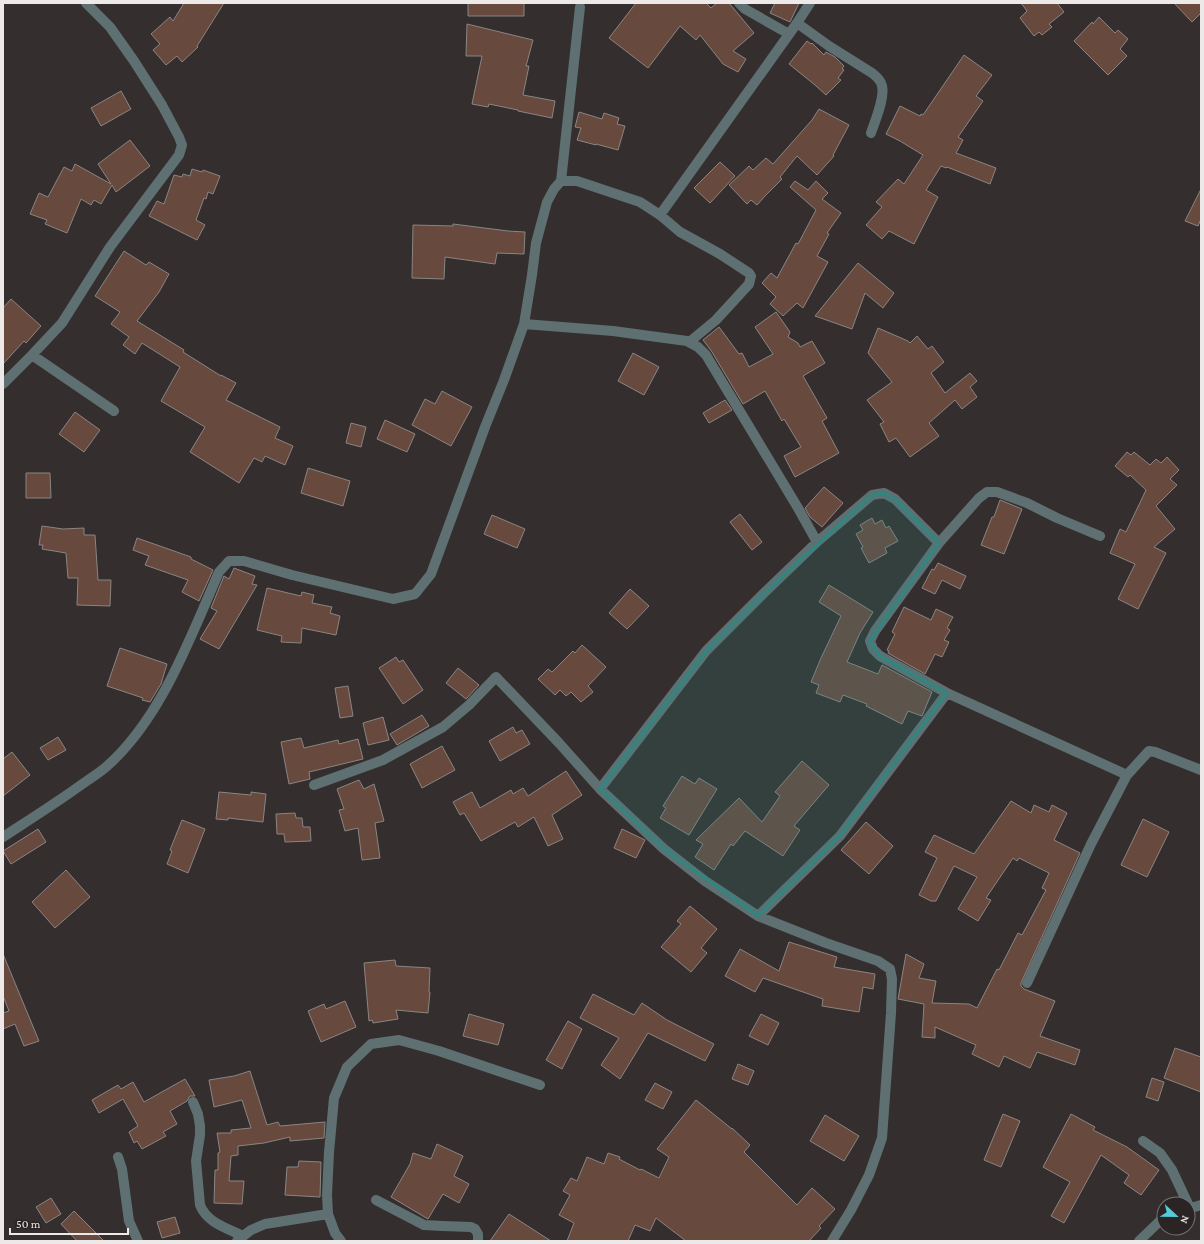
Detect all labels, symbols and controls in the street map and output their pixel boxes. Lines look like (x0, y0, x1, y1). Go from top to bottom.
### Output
north arrow (1156, 1196, 1196, 1236)
scale bar (10, 1210, 128, 1236)
text: N (1178, 1214, 1192, 1226)
text: 50 m (16, 1217, 41, 1231)

